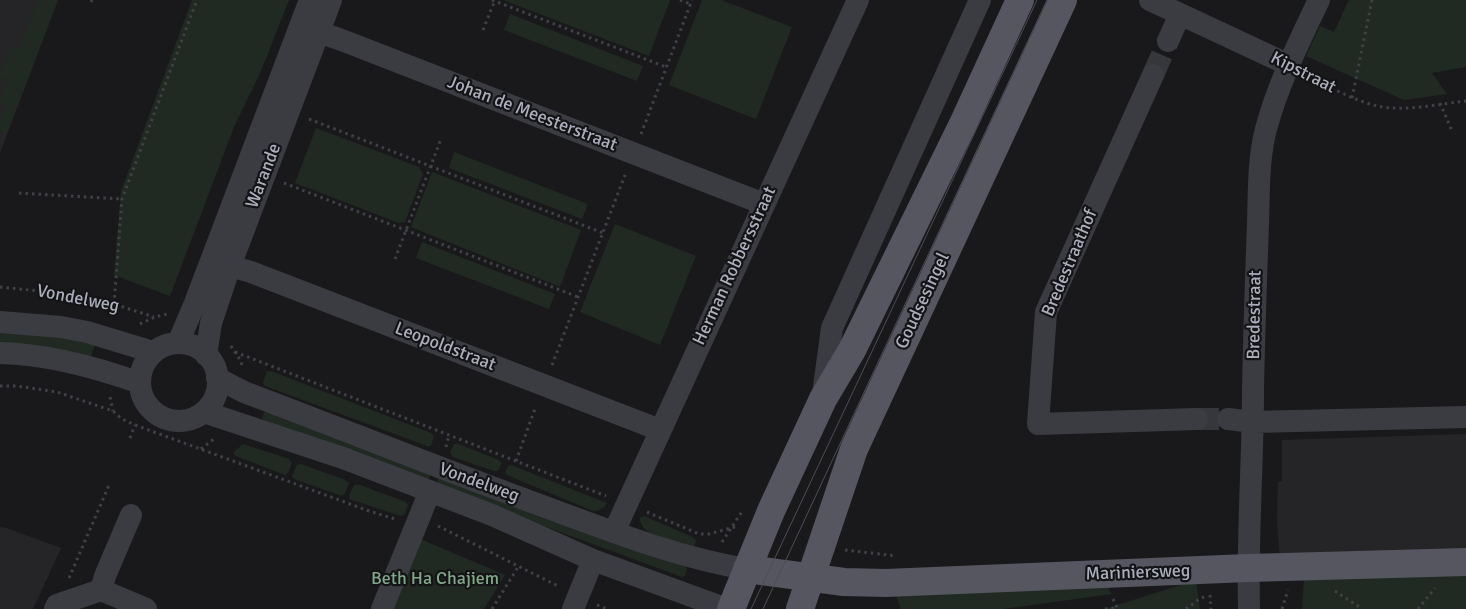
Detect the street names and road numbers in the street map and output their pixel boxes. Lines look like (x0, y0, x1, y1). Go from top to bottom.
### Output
street label: Kipstraat (1267, 47, 1339, 99)
street label: Johan de Meesterstraat (444, 72, 620, 156)
street label: Warande (242, 141, 286, 211)
street label: Herman Robbersstraat (689, 183, 781, 349)
street label: Bredestraathof (1038, 206, 1102, 320)
street label: Goudsesingel (891, 249, 955, 353)
street label: Bredestraat (1243, 270, 1267, 360)
street label: Vondelweg (35, 280, 121, 318)
street label: Leopoldstraat (392, 318, 498, 376)
street label: Vondelweg (436, 459, 522, 507)
street label: Mariniersweg (1085, 560, 1191, 586)

